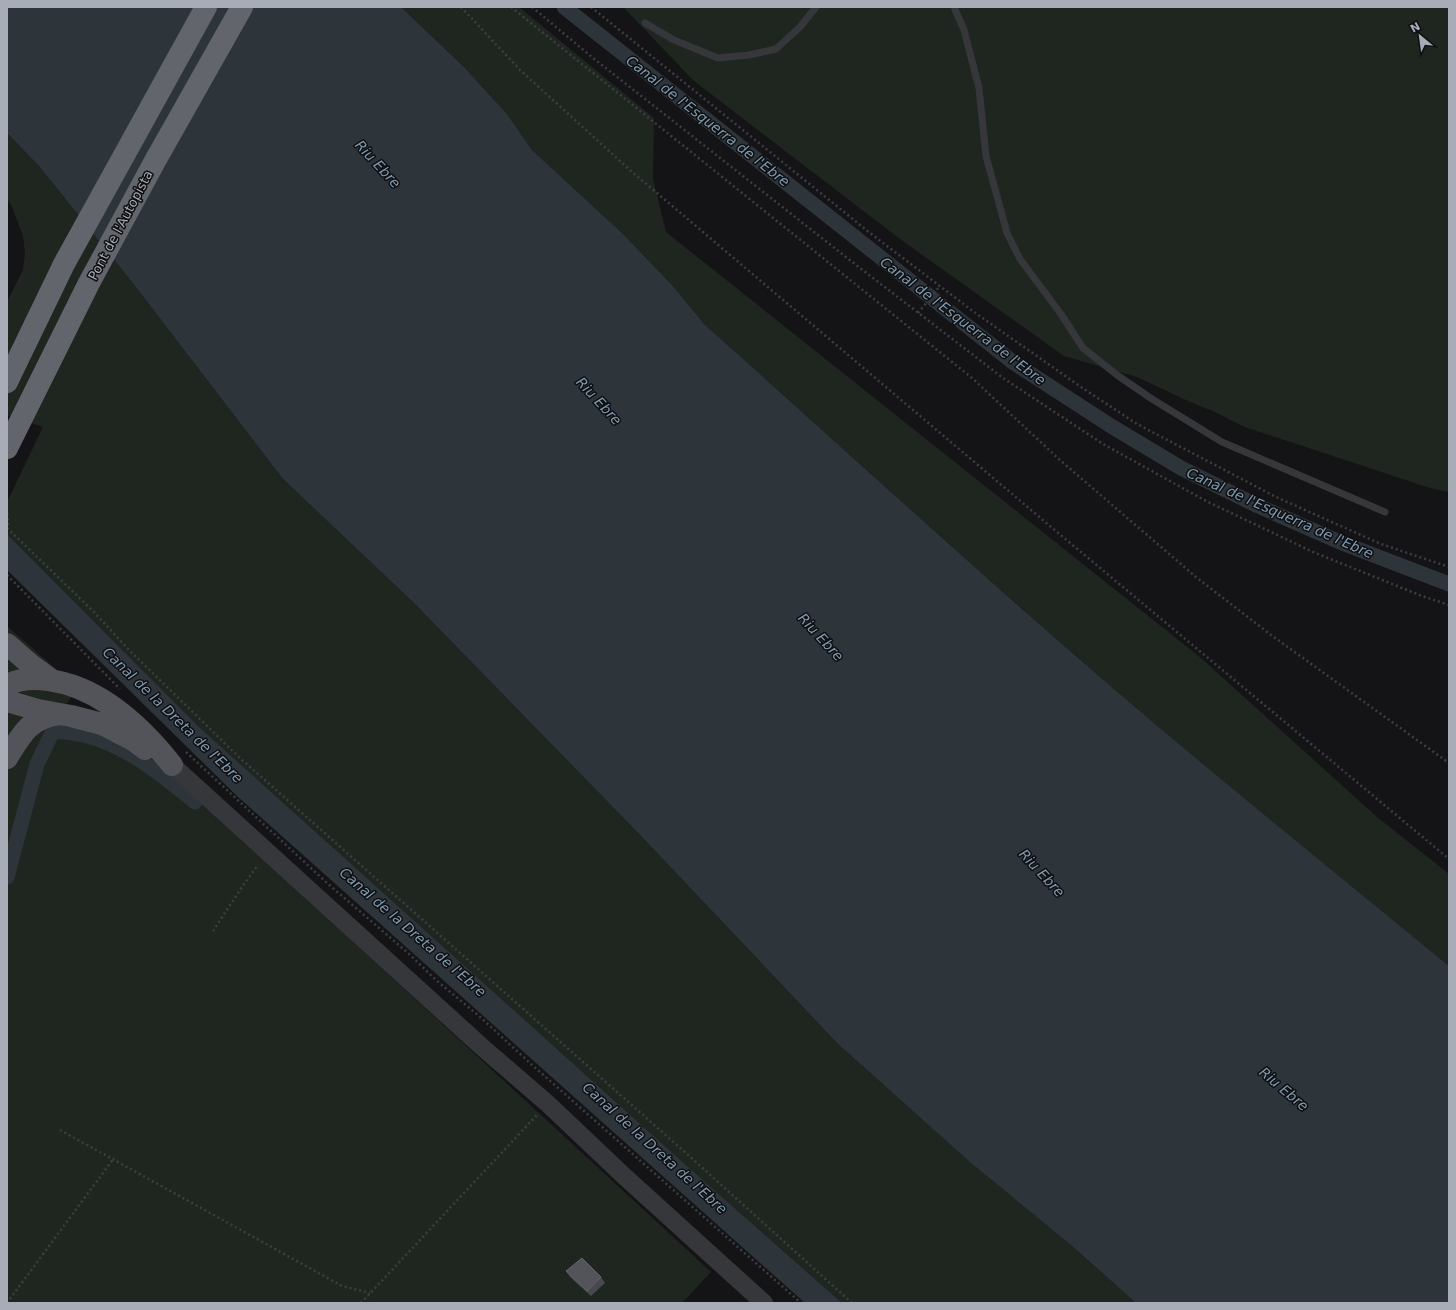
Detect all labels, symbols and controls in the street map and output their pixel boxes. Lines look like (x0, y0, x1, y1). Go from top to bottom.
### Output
north arrow (1400, 16, 1440, 56)
text: N (1408, 20, 1423, 36)
water label: Canal de l'Esquerra de l'Ebre (623, 52, 793, 190)
water label: Riu Ebre (352, 137, 404, 191)
street label: Pont de l'Autopista (85, 168, 156, 283)
water label: Canal de l'Esquerra de l'Ebre (877, 254, 1049, 388)
water label: Riu Ebre (573, 374, 625, 428)
water label: Canal de l'Esquerra de l'Ebre (1184, 464, 1376, 562)
water label: Riu Ebre (795, 610, 847, 664)
water label: Canal de la Dreta de l'Ebre (100, 644, 246, 786)
water label: Riu Ebre (1016, 846, 1068, 900)
water label: Canal de la Dreta de l'Ebre (337, 864, 489, 1000)
water label: Riu Ebre (1256, 1064, 1312, 1114)
water label: Canal de la Dreta de l'Ebre (580, 1079, 730, 1217)

